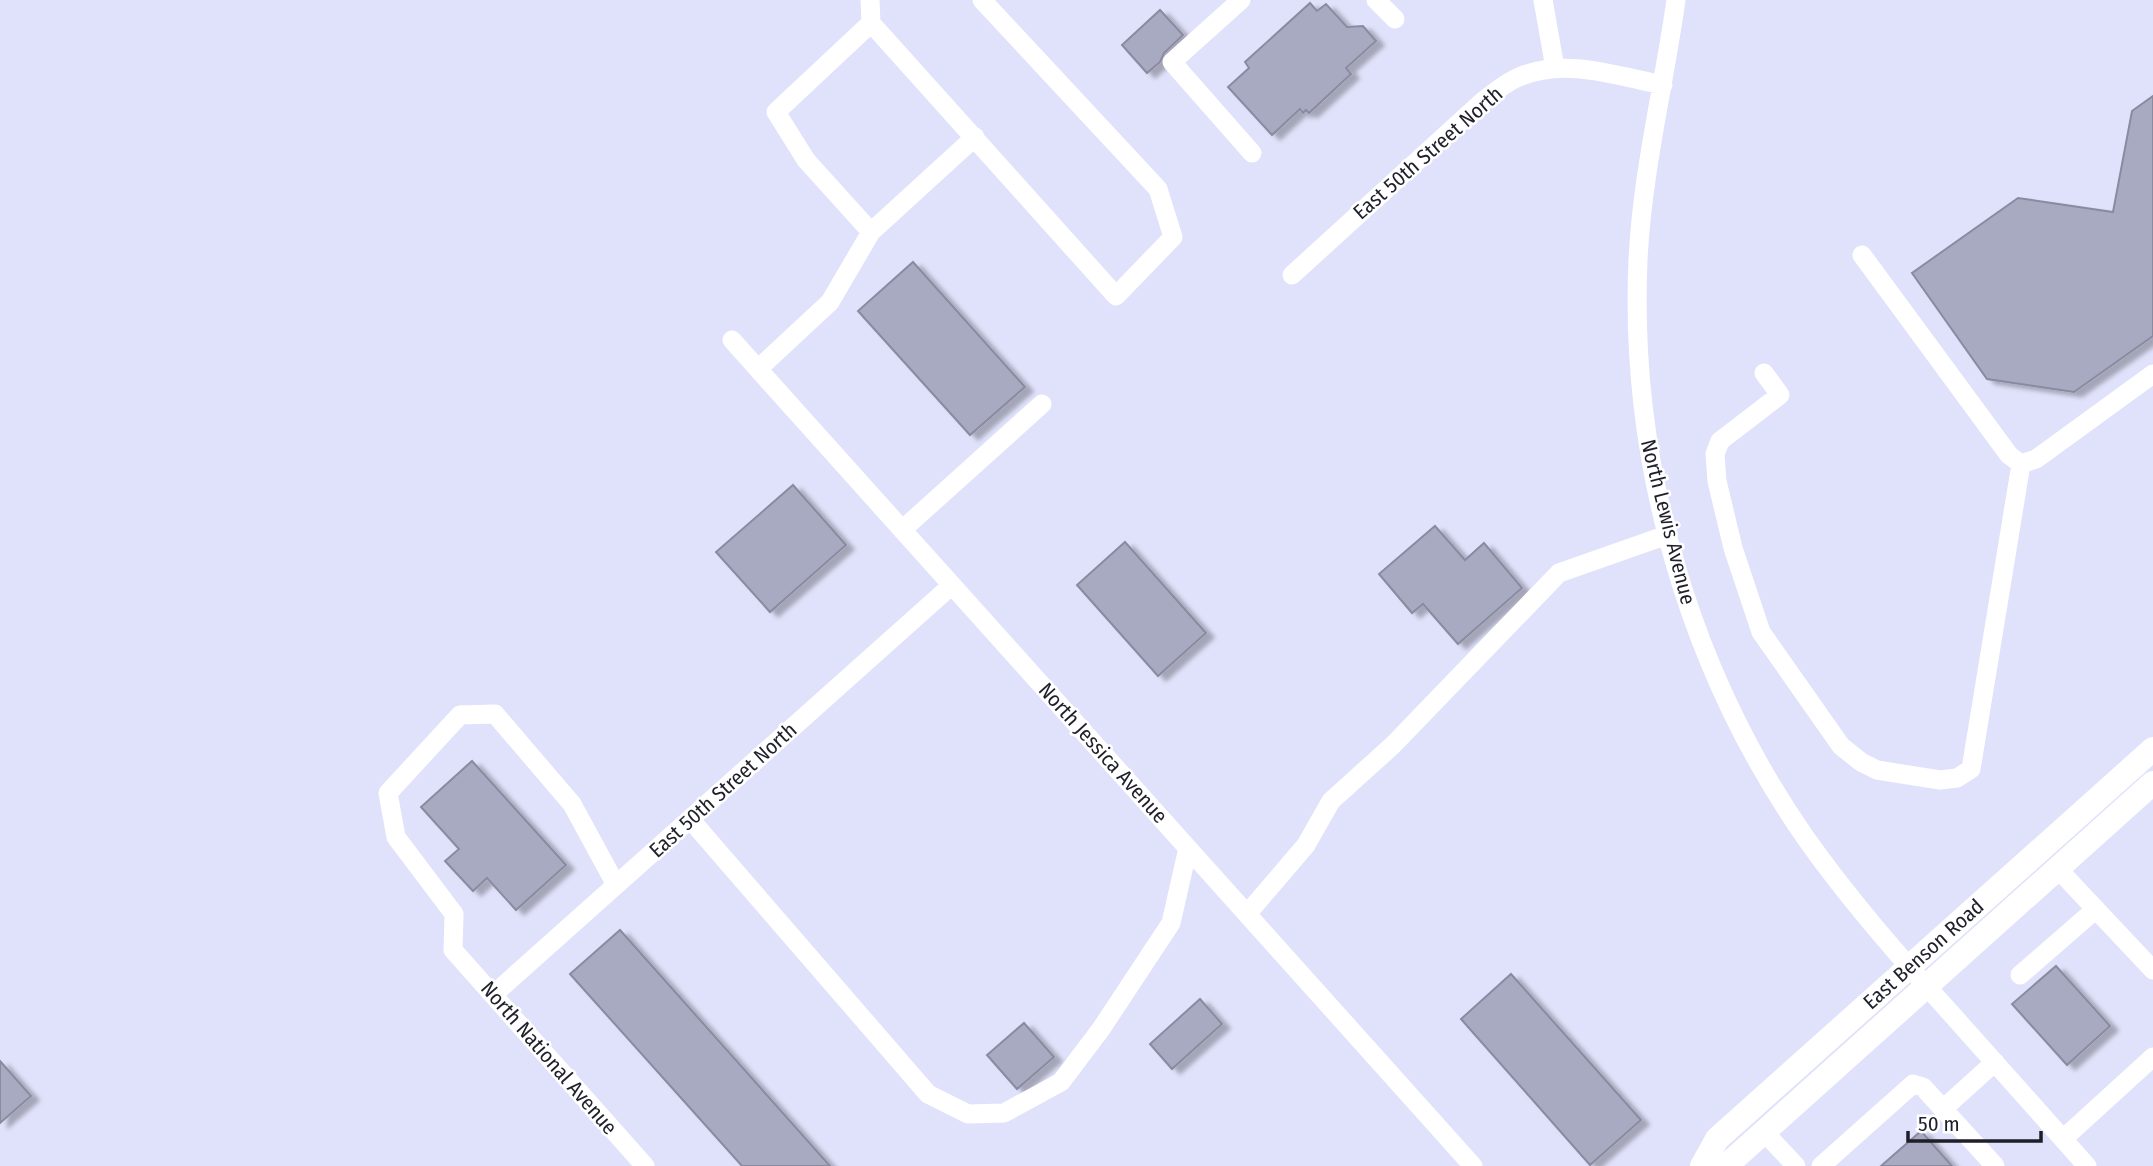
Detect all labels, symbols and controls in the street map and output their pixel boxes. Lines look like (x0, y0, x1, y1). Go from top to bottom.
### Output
street label: East 50th Street North (1348, 81, 1508, 225)
street label: North Lewis Avenue (1635, 437, 1701, 607)
street label: North Jessica Avenue (1033, 677, 1173, 829)
street label: East 50th Street North (644, 717, 802, 863)
street label: East Benson Road (1858, 894, 1989, 1015)
street label: North National Avenue (475, 976, 623, 1140)
scale bar (1908, 1100, 2041, 1144)
text: 50 m (1918, 1111, 1960, 1137)

